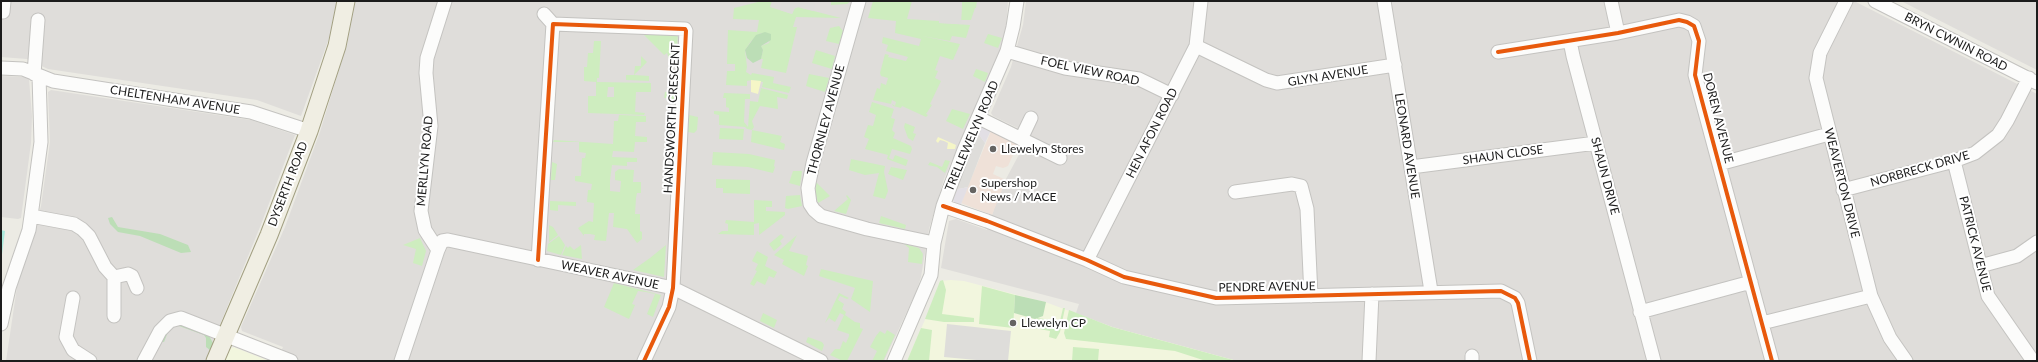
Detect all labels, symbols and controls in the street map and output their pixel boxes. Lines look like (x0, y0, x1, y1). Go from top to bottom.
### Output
street label: BRYN CWNIN ROAD (1902, 10, 2010, 74)
street label: HANDSWORTH CRESCENT (661, 42, 683, 194)
street label: FOEL VIEW ROAD (1039, 54, 1141, 88)
street label: THORNLEY AVENUE (804, 63, 848, 177)
street label: GLYN AVENUE (1287, 63, 1369, 89)
street label: DOREN AVENUE (1700, 71, 1736, 165)
street label: TRELLEWELYN ROAD (942, 78, 1002, 194)
street label: CHELTENHAM AVENUE (109, 83, 241, 117)
street label: HEN AFON ROAD (1123, 86, 1181, 180)
street label: LEONARD AVENUE (1392, 92, 1422, 200)
street label: MERLLYN ROAD (414, 115, 436, 207)
street label: WEAVERTON DRIVE (1821, 127, 1863, 239)
street label: SHAUN DRIVE (1588, 136, 1622, 216)
street label: DYSERTH ROAD (265, 139, 311, 229)
place label: Llewelyn Stores (1001, 142, 1084, 156)
street label: SHAUN CLOSE (1462, 142, 1544, 168)
marker: Llewelyn Stores (988, 144, 998, 154)
street label: NORBRECK DRIVE (1869, 148, 1971, 190)
place label: Supershop News / MACE (981, 176, 1056, 204)
marker: Supershop News / MACE (968, 185, 978, 195)
street label: PATRICK AVENUE (1956, 195, 1994, 293)
street label: WEAVER AVENUE (560, 258, 660, 292)
street label: PENDRE AVENUE (1218, 279, 1316, 295)
place label: Llewelyn CP (1021, 316, 1086, 330)
marker: Llewelyn CP (1008, 318, 1018, 328)

